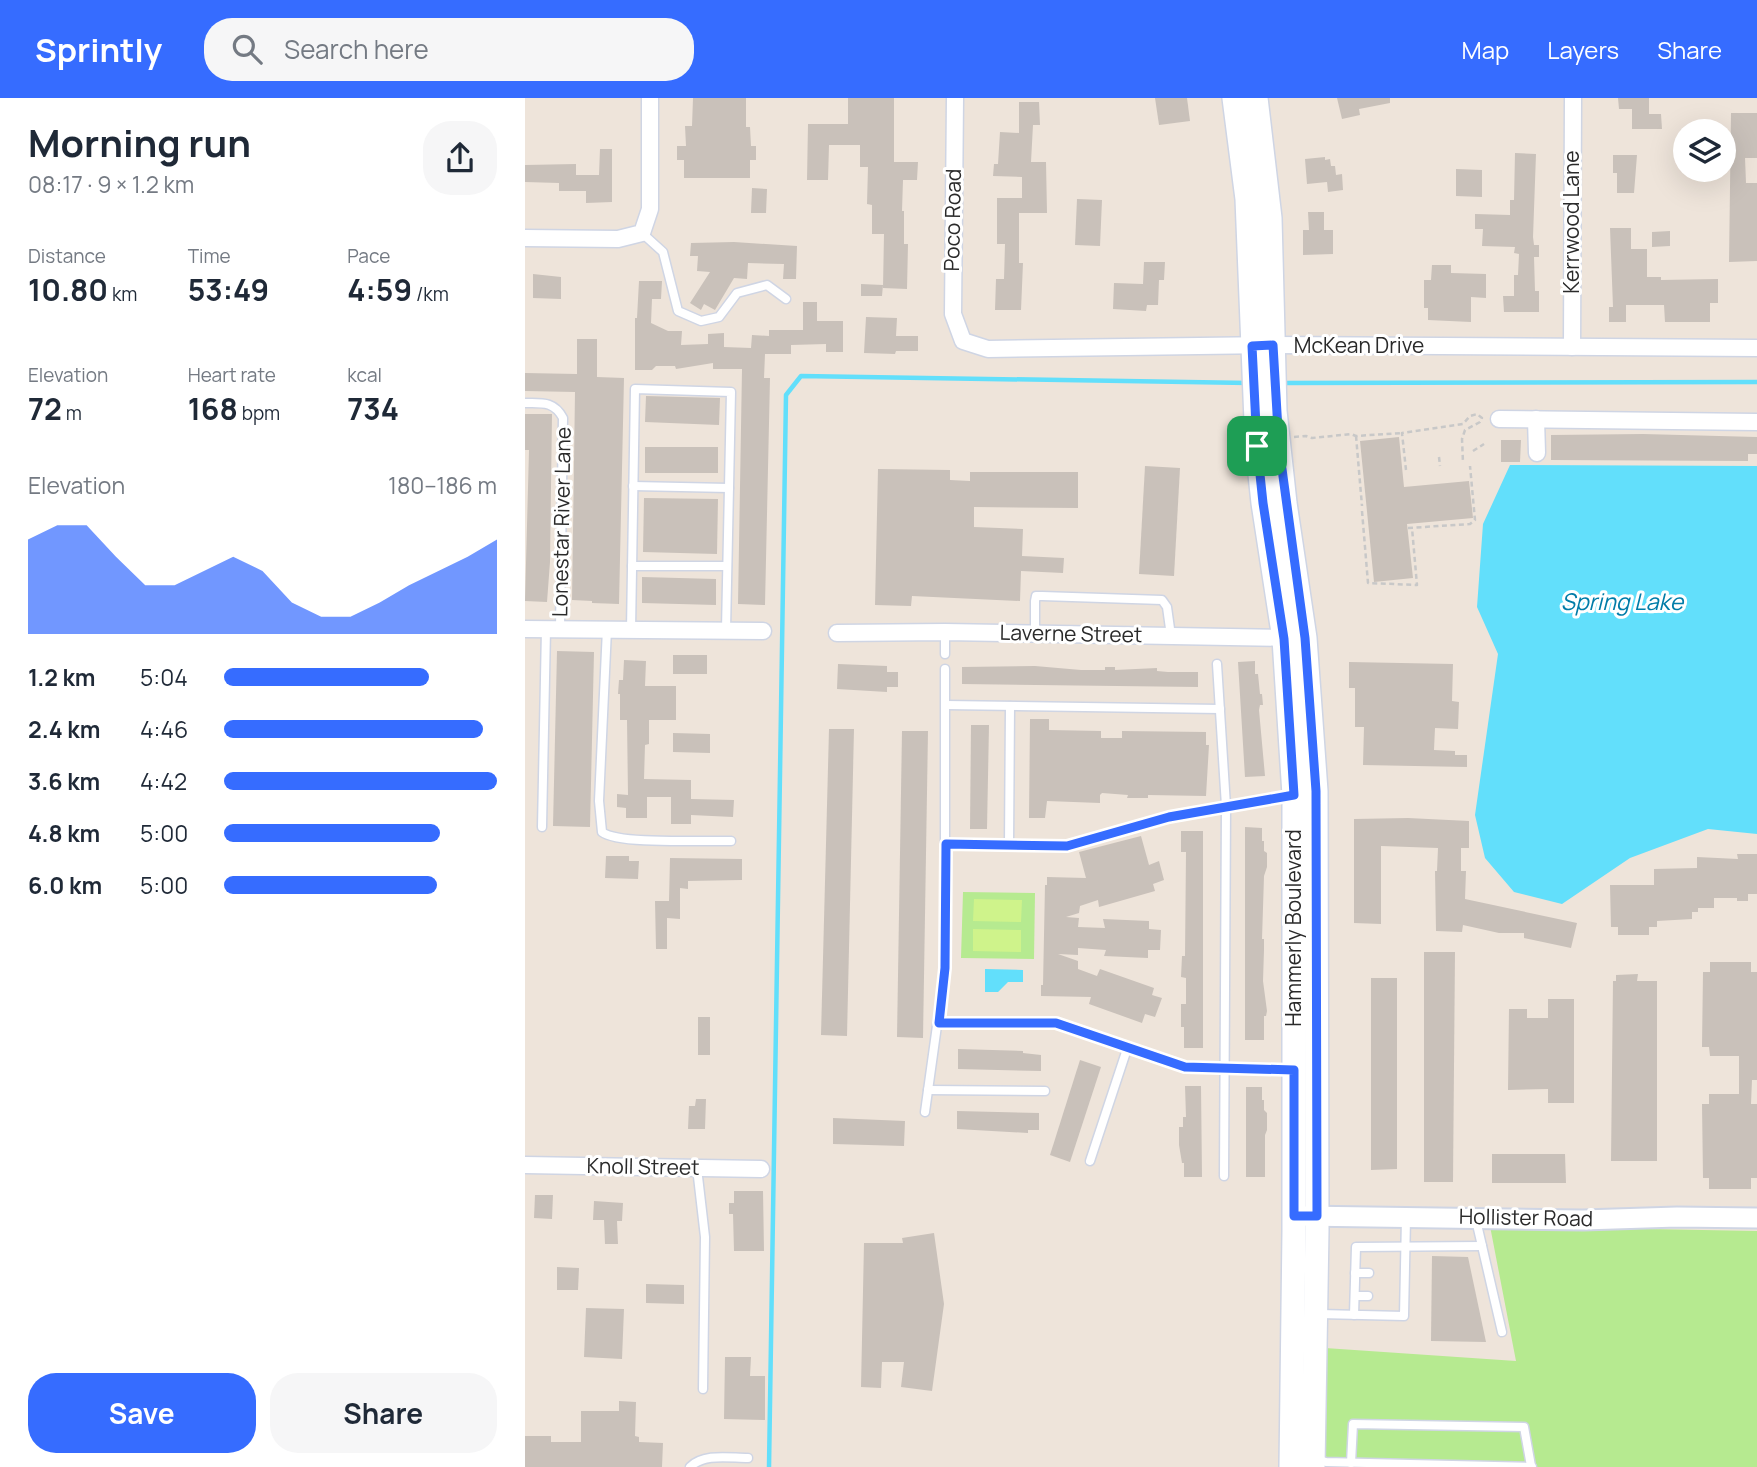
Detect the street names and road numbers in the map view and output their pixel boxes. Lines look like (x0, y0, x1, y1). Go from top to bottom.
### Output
street label: Kerrwood Lane (1557, 150, 1585, 294)
street label: Poco Road (937, 168, 967, 272)
street label: McKean Drive (1294, 331, 1424, 359)
street label: Lonestar River Lane (545, 427, 577, 617)
street label: Laverne Street (999, 618, 1143, 648)
street label: Hammerly Boulevard (1279, 829, 1307, 1027)
street label: Knoll Street (586, 1151, 700, 1181)
street label: Hollister Road (1459, 1202, 1593, 1232)

